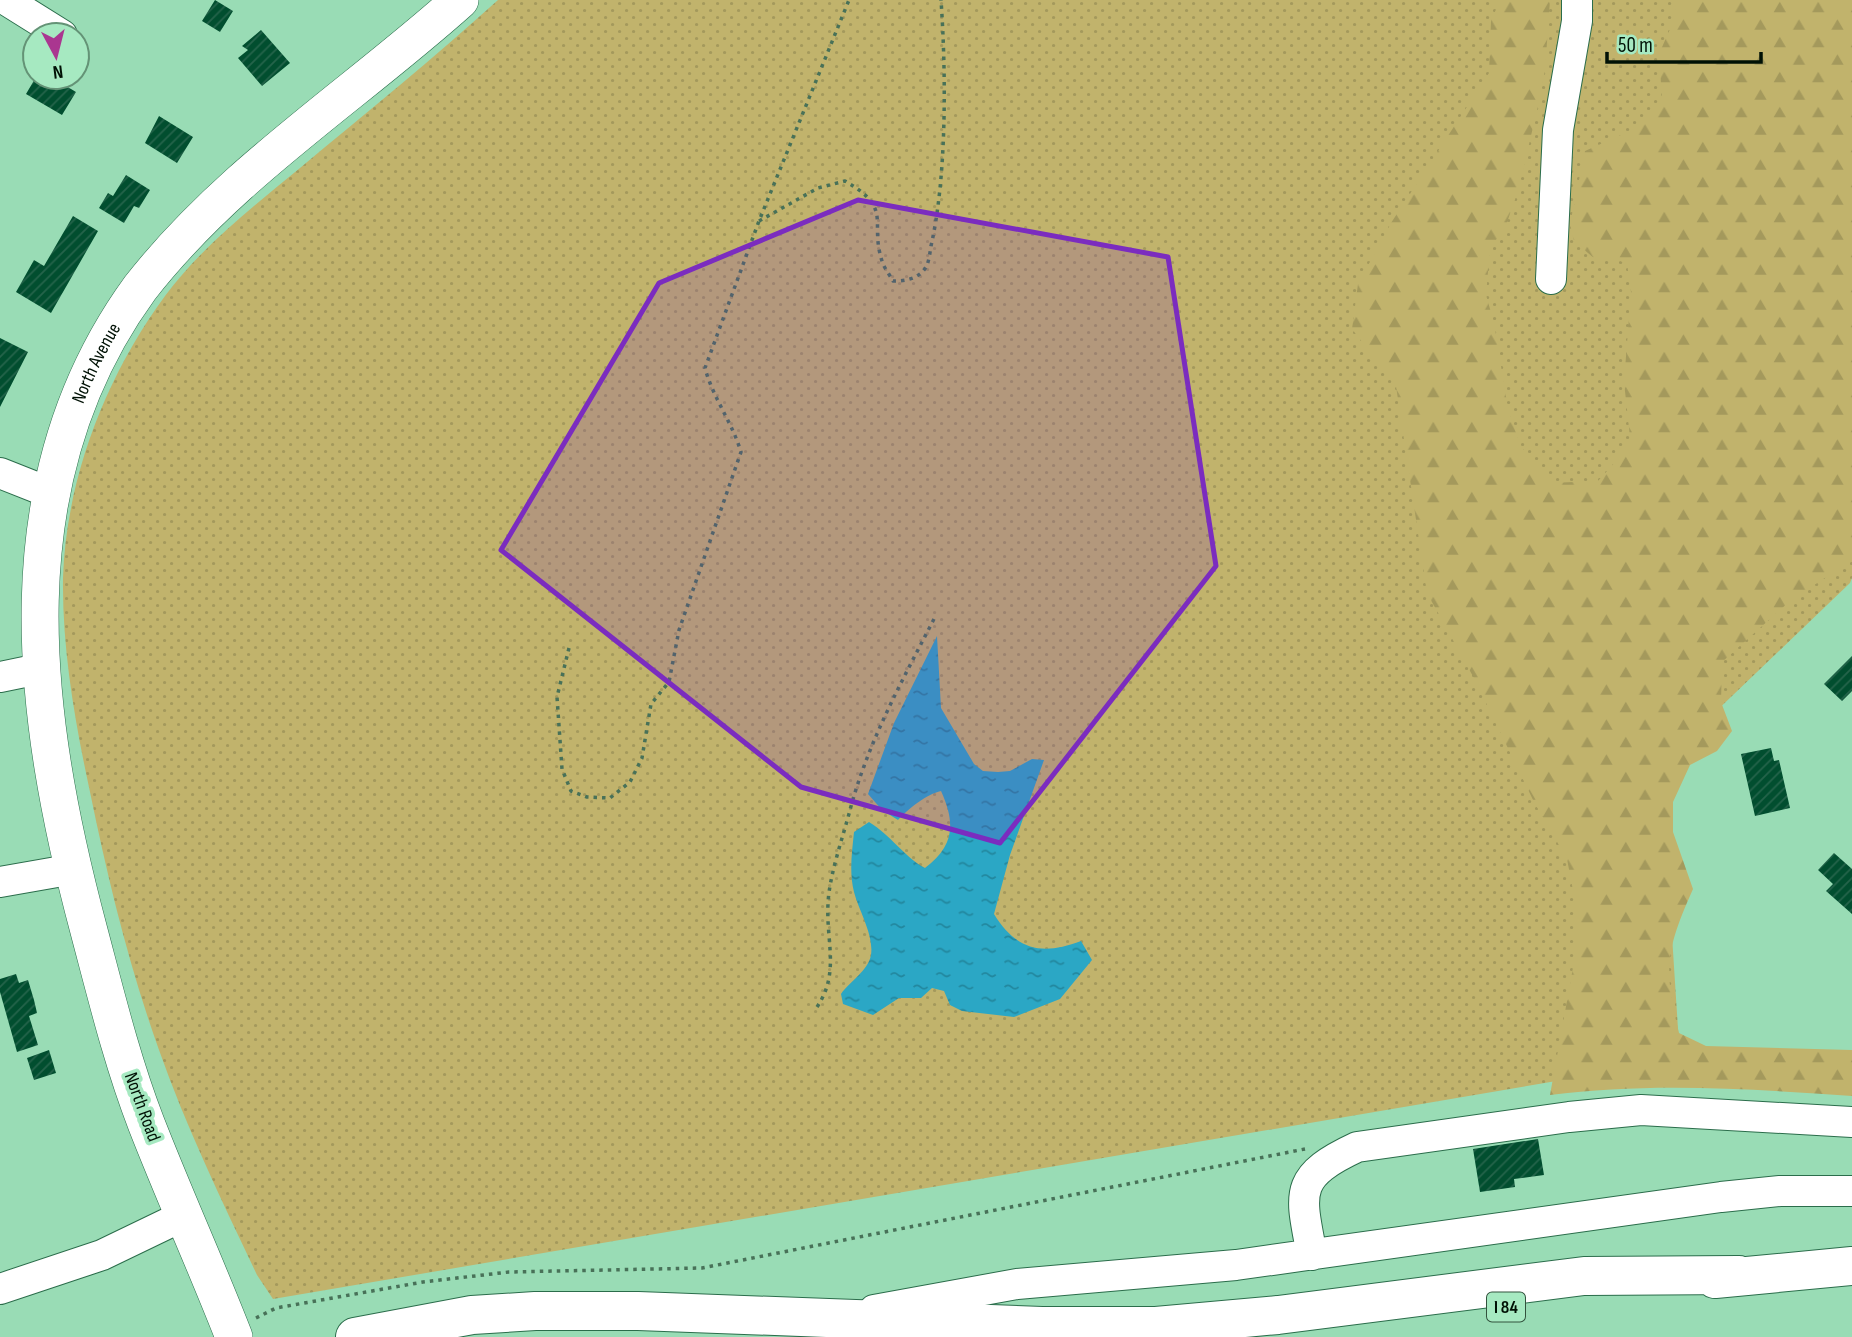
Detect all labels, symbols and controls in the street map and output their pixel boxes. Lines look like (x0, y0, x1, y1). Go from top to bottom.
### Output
north arrow (21, 21, 91, 91)
scale bar (1607, 21, 1761, 65)
text: 50 m (1618, 33, 1653, 58)
text: N (51, 59, 64, 83)
street label: North Avenue (67, 319, 126, 407)
street label: North Road (119, 1069, 165, 1145)
road number: I 84 (1487, 1292, 1525, 1322)

